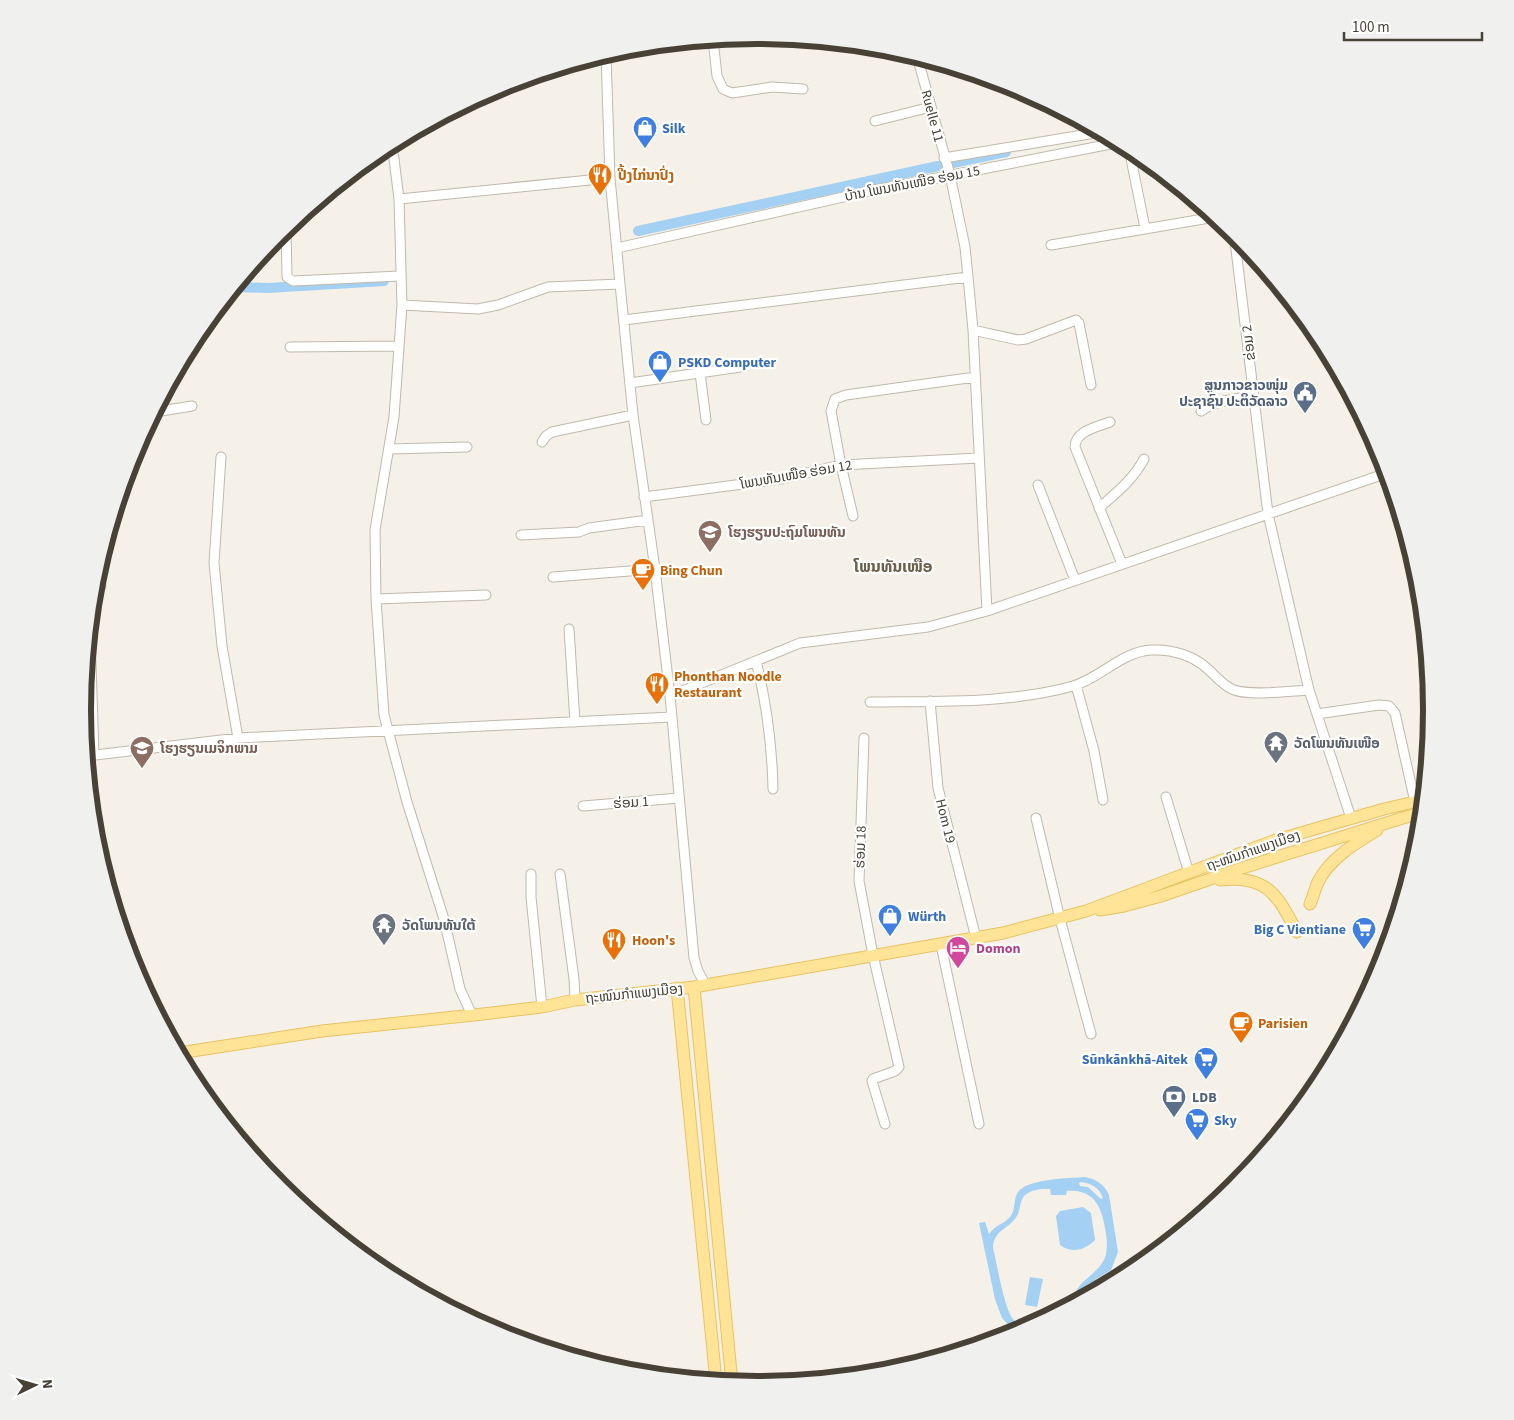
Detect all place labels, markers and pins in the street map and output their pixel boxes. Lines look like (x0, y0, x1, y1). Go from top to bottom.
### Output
shop icon: Silk (632, 115, 658, 149)
place label: Silk (662, 119, 686, 139)
restaurant icon: ປີ້ງໄກ່ນາປົ່ງ (587, 162, 613, 196)
place label: ປີ້ງໄກ່ນາປົ່ງ (617, 163, 674, 186)
shop icon: PSKD Computer (647, 349, 673, 383)
place label: PSKD Computer (678, 353, 777, 373)
place label: ສູນກາວຂາວໜຸ່ມ ປະຊາຊົນ ປະຕິວັດລາວ (1179, 376, 1288, 412)
public building icon: ສູນກາວຂາວໜຸ່ມ ປະຊາຊົນ ປະຕິວັດລາວ (1292, 380, 1318, 414)
school or university icon: ໂຮງຮຽນປະຖົມໂພນທັນ (697, 519, 723, 553)
place label: ໂຮງຮຽນປະຖົມໂພນທັນ (727, 523, 846, 543)
cafe icon: Bing Chun (630, 557, 656, 591)
place label: Bing Chun (660, 561, 723, 581)
place label: Phonthan Noodle Restaurant (674, 667, 782, 703)
restaurant icon: Phonthan Noodle Restaurant (644, 671, 670, 705)
temple icon: ວັດໂພນທັນເໜືອ (1263, 730, 1289, 764)
place label: ວັດໂພນທັນເໜືອ (1294, 734, 1380, 754)
school or university icon: ໂຮງຮຽນເມຈິກພາມ (129, 735, 155, 769)
place label: ໂຮງຮຽນເມຈິກພາມ (159, 739, 258, 759)
shop icon: Würth (877, 903, 903, 937)
place label: Würth (908, 907, 946, 927)
temple icon: ວັດໂພນທັນໃຕ້ (371, 912, 397, 946)
place label: ວັດໂພນທັນໃຕ້ (402, 916, 476, 936)
supermarket icon: Big C Vientiane (1351, 916, 1377, 950)
place label: Big C Vientiane (1254, 920, 1346, 940)
restaurant icon: Hoon's (601, 927, 627, 961)
place label: Hoon's (632, 931, 675, 951)
hotel icon: Domon (945, 935, 971, 969)
place label: Domon (976, 939, 1020, 959)
cafe icon: Parisien (1228, 1010, 1254, 1044)
place label: Parisien (1258, 1014, 1308, 1034)
supermarket icon: Sūnkānkhā-Aitek (1193, 1046, 1219, 1080)
place label: Sūnkānkhā-Aitek (1082, 1050, 1188, 1070)
bank icon: LDB (1161, 1084, 1187, 1118)
place label: LDB (1192, 1088, 1217, 1108)
supermarket icon: Sky (1184, 1107, 1210, 1141)
place label: Sky (1214, 1111, 1237, 1131)

